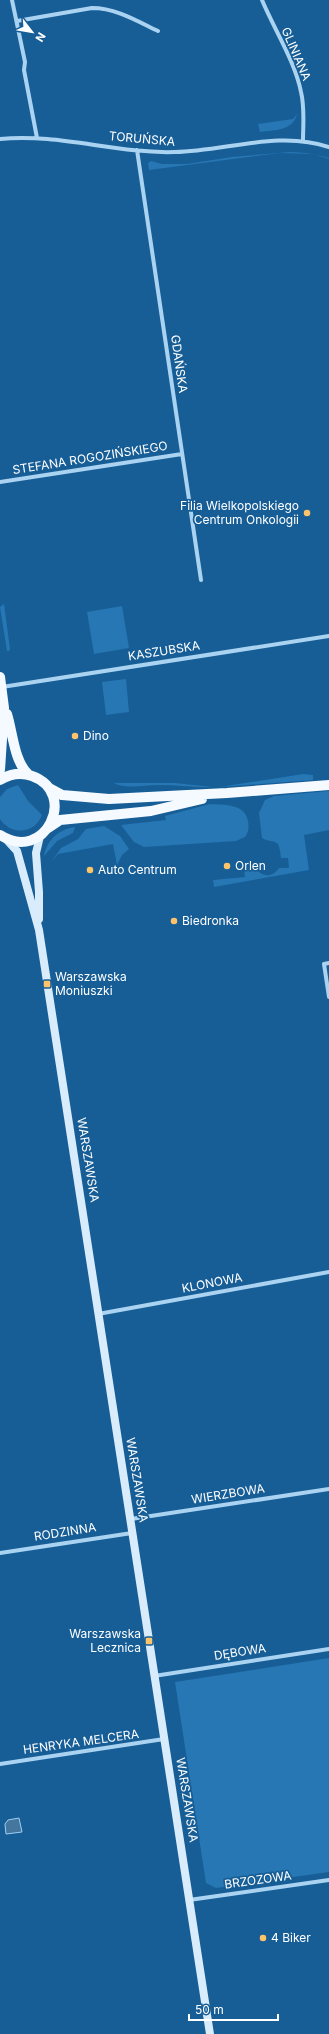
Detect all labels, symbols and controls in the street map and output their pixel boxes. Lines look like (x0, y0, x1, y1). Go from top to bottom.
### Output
north arrow (12, 12, 52, 52)
street label: GLINIANA (278, 25, 314, 83)
text: N (32, 30, 49, 44)
street label: TORUŃSKA (108, 128, 176, 149)
street label: GDAŃSKA (168, 334, 191, 394)
street label: STEFANA ROGOZIŃSKIEGO (11, 438, 169, 477)
place label: Filia Wielkopolskiego Centrum Onkologii (180, 498, 299, 527)
marker: Filia Wielkopolskiego Centrum Onkologii (302, 508, 312, 518)
street label: KASZUBSKA (127, 637, 201, 664)
place label: Dino (83, 728, 109, 743)
marker: Dino (70, 731, 80, 741)
place label: Orlen (235, 858, 266, 873)
marker: Orlen (222, 861, 232, 871)
place label: Auto Centrum (98, 862, 177, 877)
marker: Auto Centrum (85, 865, 95, 875)
place label: Biedronka (182, 913, 239, 928)
marker: Biedronka (169, 916, 179, 926)
place label: Warszawska Moniuszki (55, 969, 127, 998)
marker: Warszawska Moniuszki (42, 979, 52, 989)
street label: WARSZAWSKA (74, 1116, 103, 1203)
street label: KLONOWA (180, 1269, 243, 1296)
street label: WARSZAWSKA (123, 1436, 152, 1523)
street label: WIERZBOWA (190, 1480, 266, 1507)
street label: RODZINNA (33, 1519, 97, 1544)
place label: Warszawska Lecznica (69, 1626, 141, 1655)
marker: Warszawska Lecznica (144, 1636, 154, 1646)
street label: DĘBOWA (213, 1640, 267, 1663)
street label: HENRYKA MELCERA (22, 1726, 140, 1757)
street label: WARSZAWSKA (173, 1756, 202, 1843)
street label: BRZOZOWA (223, 1867, 292, 1892)
place label: 4 Biker (271, 1930, 311, 1945)
marker: 4 Biker (258, 1933, 268, 1943)
scale bar (189, 1996, 278, 2022)
text: 50 m (195, 2002, 224, 2017)

